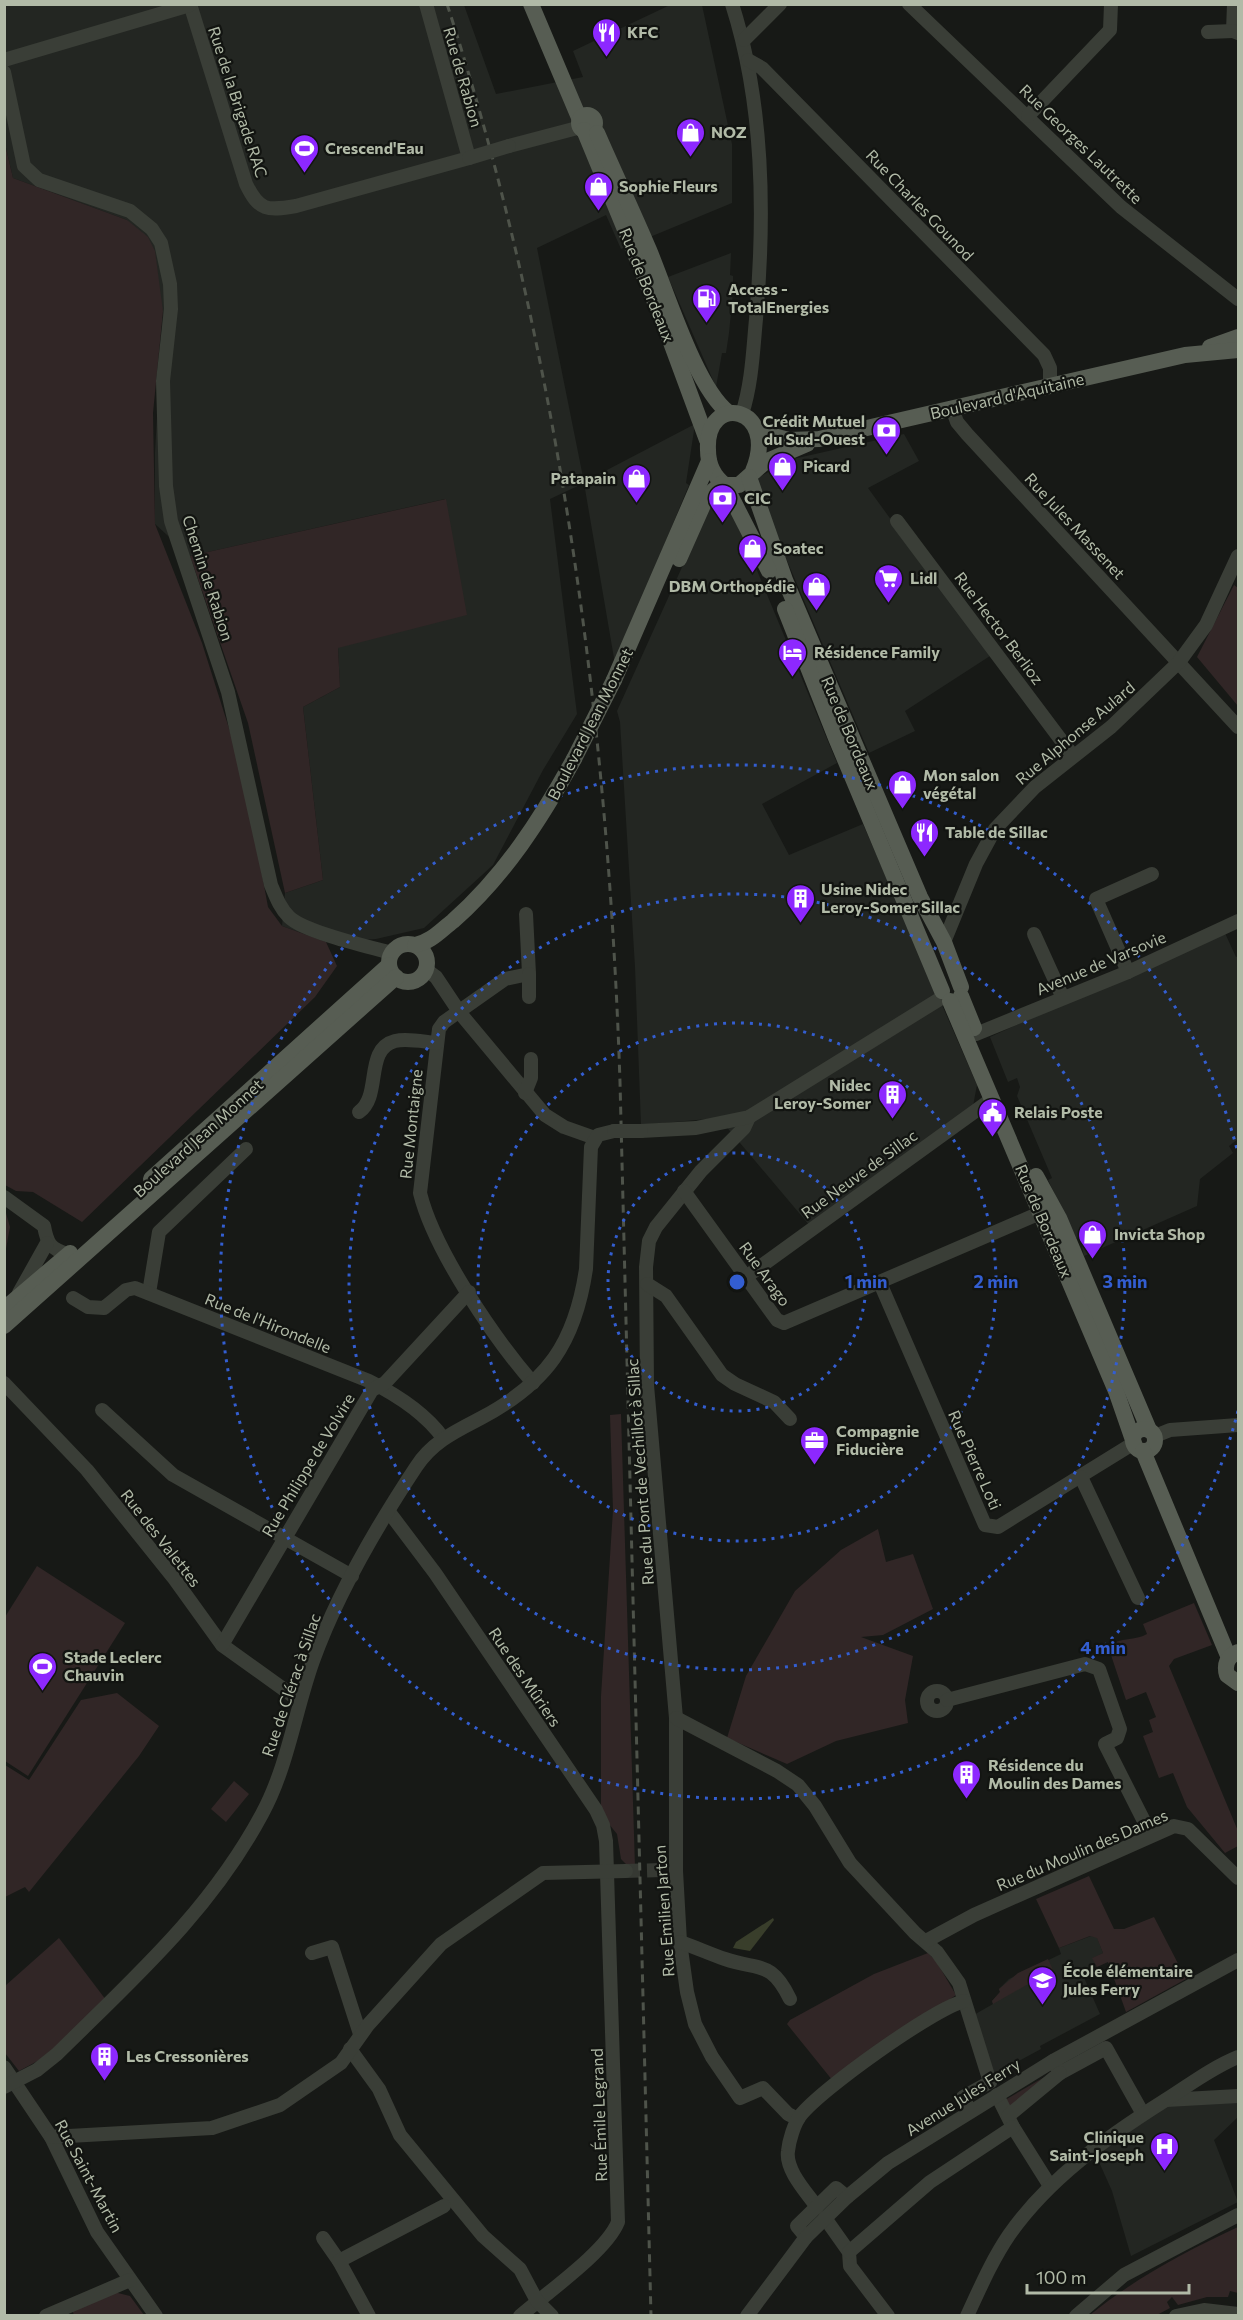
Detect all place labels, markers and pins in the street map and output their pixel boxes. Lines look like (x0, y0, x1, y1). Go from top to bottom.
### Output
restaurant icon: KFC (590, 16, 622, 58)
place label: KFC (627, 22, 658, 41)
shop icon: NOZ (674, 116, 706, 158)
place label: NOZ (711, 122, 747, 141)
sports icon: Crescend'Eau (288, 132, 320, 174)
place label: Crescend'Eau (325, 138, 424, 157)
shop icon: Sophie Fleurs (582, 170, 614, 212)
place label: Sophie Fleurs (619, 176, 718, 195)
place label: Access - TotalEnergies (728, 279, 829, 316)
fuel station icon: Access - TotalEnergies (691, 282, 723, 324)
place label: Crédit Mutuel du Sud-Ouest (763, 411, 865, 448)
bank icon: Crédit Mutuel du Sud-Ouest (870, 414, 902, 456)
shop icon: Picard (766, 450, 798, 492)
place label: Picard (803, 456, 850, 475)
shop icon: Patapain (621, 462, 653, 504)
place label: Patapain (550, 468, 616, 487)
bank icon: CIC (707, 482, 739, 524)
place label: CIC (744, 488, 771, 507)
shop icon: Soatec (736, 532, 768, 574)
place label: Soatec (773, 538, 824, 557)
supermarket icon: Lidl (873, 562, 905, 604)
place label: Lidl (910, 568, 937, 587)
shop icon: DBM Orthopédie (800, 570, 832, 612)
place label: DBM Orthopédie (669, 576, 795, 595)
hotel icon: Résidence Family (777, 636, 809, 678)
place label: Résidence Family (814, 642, 940, 661)
place label: Mon salon végétal (923, 765, 999, 802)
shop icon: Mon salon végétal (886, 768, 918, 810)
restaurant icon: Table de Sillac (908, 816, 940, 858)
place label: Table de Sillac (945, 822, 1048, 841)
place label: Usine Nidec Leroy-Somer Sillac (821, 879, 960, 916)
building icon: Usine Nidec Leroy-Somer Sillac (784, 882, 816, 924)
place label: Nidec Leroy-Somer (774, 1075, 871, 1112)
building icon: Nidec Leroy-Somer (876, 1078, 908, 1120)
public building icon: Relais Poste (977, 1096, 1009, 1138)
place label: Relais Poste (1014, 1102, 1103, 1121)
shop icon: Invicta Shop (1077, 1218, 1109, 1260)
place label: Invicta Shop (1114, 1224, 1205, 1243)
centre of rings (727, 1272, 747, 1292)
place label: Compagnie Fiducière (836, 1421, 919, 1458)
office icon: Compagnie Fiducière (799, 1424, 831, 1466)
place label: Stade Leclerc Chauvin (64, 1647, 162, 1684)
sports icon: Stade Leclerc Chauvin (27, 1650, 59, 1692)
place label: Résidence du Moulin des Dames (988, 1755, 1121, 1792)
building icon: Résidence du Moulin des Dames (951, 1758, 983, 1800)
place label: École élémentaire Jules Ferry (1063, 1961, 1193, 1998)
school or university icon: École élémentaire Jules Ferry (1026, 1964, 1058, 2006)
building icon: Les Cressonières (89, 2040, 121, 2082)
place label: Les Cressonières (126, 2046, 249, 2065)
place label: Clinique Saint-Joseph (1050, 2127, 1144, 2164)
hospital icon: Clinique Saint-Joseph (1149, 2130, 1181, 2172)

